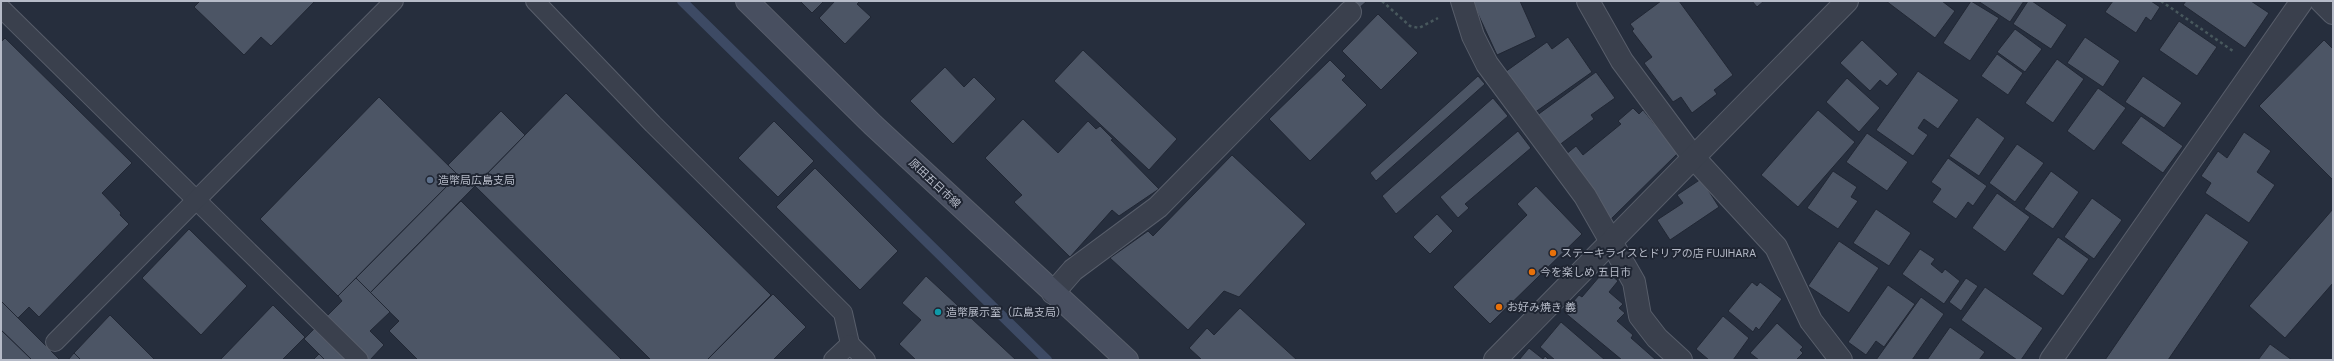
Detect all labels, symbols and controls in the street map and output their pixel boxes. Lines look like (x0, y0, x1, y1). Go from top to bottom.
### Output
street label: 原田五日市線 (906, 155, 964, 211)
place label: 造幣局広島支局 (438, 173, 515, 187)
marker: 造幣局広島支局 (425, 175, 435, 185)
place label: ステーキライスとドリアの店 FUJIHARA (1561, 246, 1756, 260)
marker: ステーキライスとドリアの店 FUJIHARA (1548, 248, 1558, 258)
place label: 今を楽しめ 五日市 (1540, 265, 1631, 279)
marker: 今を楽しめ 五日市 (1527, 267, 1537, 277)
place label: お好み焼き 義 (1507, 300, 1576, 314)
marker: お好み焼き 義 (1494, 302, 1504, 312)
place label: 造幣展示室（広島支局） (946, 305, 1067, 319)
marker: 造幣展示室（広島支局） (933, 307, 943, 317)

